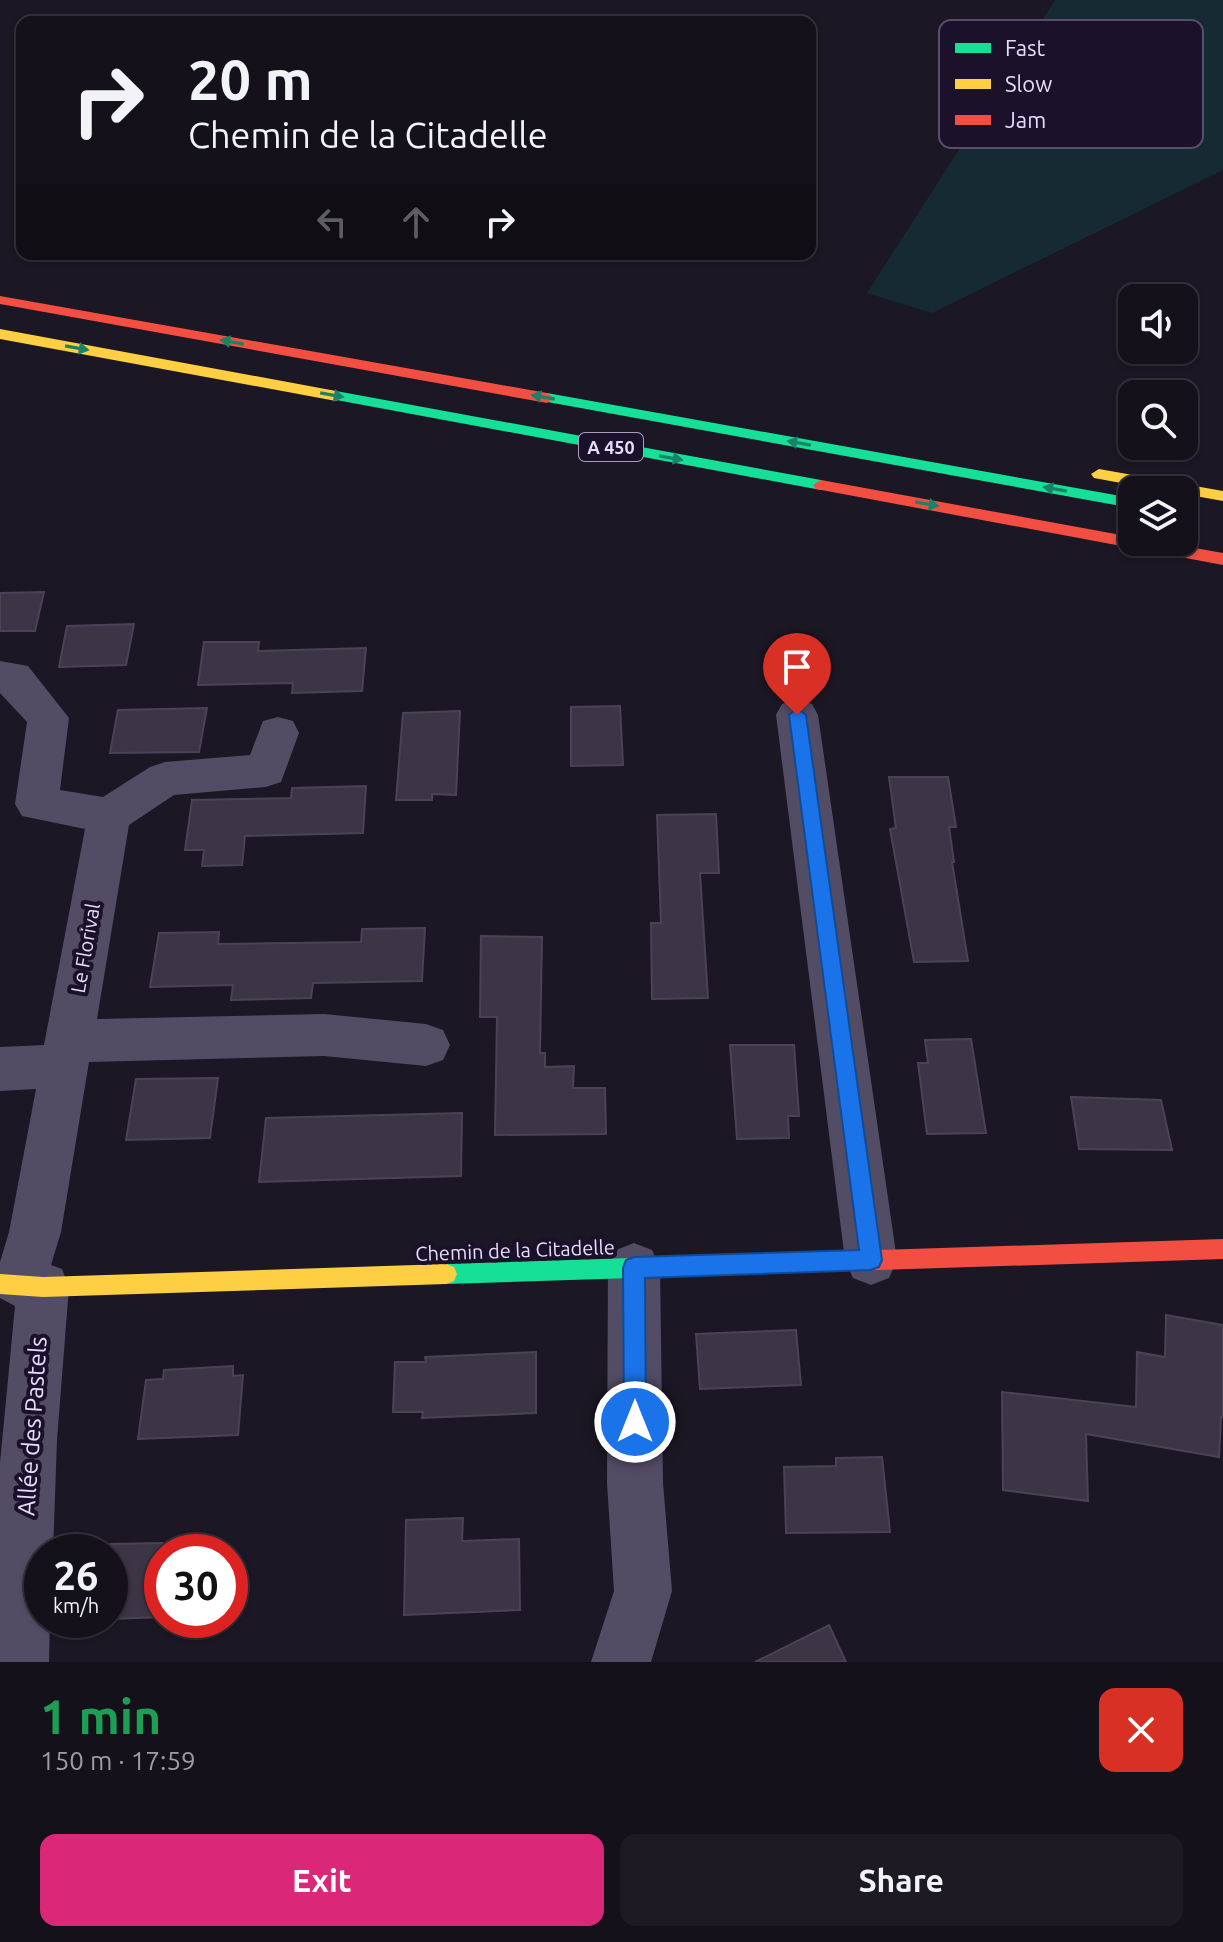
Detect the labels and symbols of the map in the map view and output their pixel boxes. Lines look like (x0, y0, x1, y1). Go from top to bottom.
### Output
legend (939, 20, 1203, 148)
text: Fast (1005, 35, 1046, 60)
text: Slow (1005, 71, 1052, 96)
text: Jam (1005, 107, 1046, 132)
one-way arrow (220, 335, 245, 347)
one-way arrow (64, 343, 89, 355)
one-way arrow (320, 390, 345, 402)
one-way arrow (531, 391, 556, 403)
road number: A 450 (579, 433, 643, 461)
one-way arrow (787, 437, 812, 449)
one-way arrow (659, 452, 684, 464)
one-way arrow (1042, 483, 1067, 495)
one-way arrow (914, 499, 939, 511)
pin (763, 633, 831, 715)
street label: Le Florival (66, 901, 104, 995)
street label: Chemin de la Citadelle (415, 1235, 615, 1265)
street label: Allée des Pastels (12, 1335, 52, 1517)
position arrow (593, 1380, 677, 1464)
speed limit sign: 30 (144, 1534, 248, 1638)

